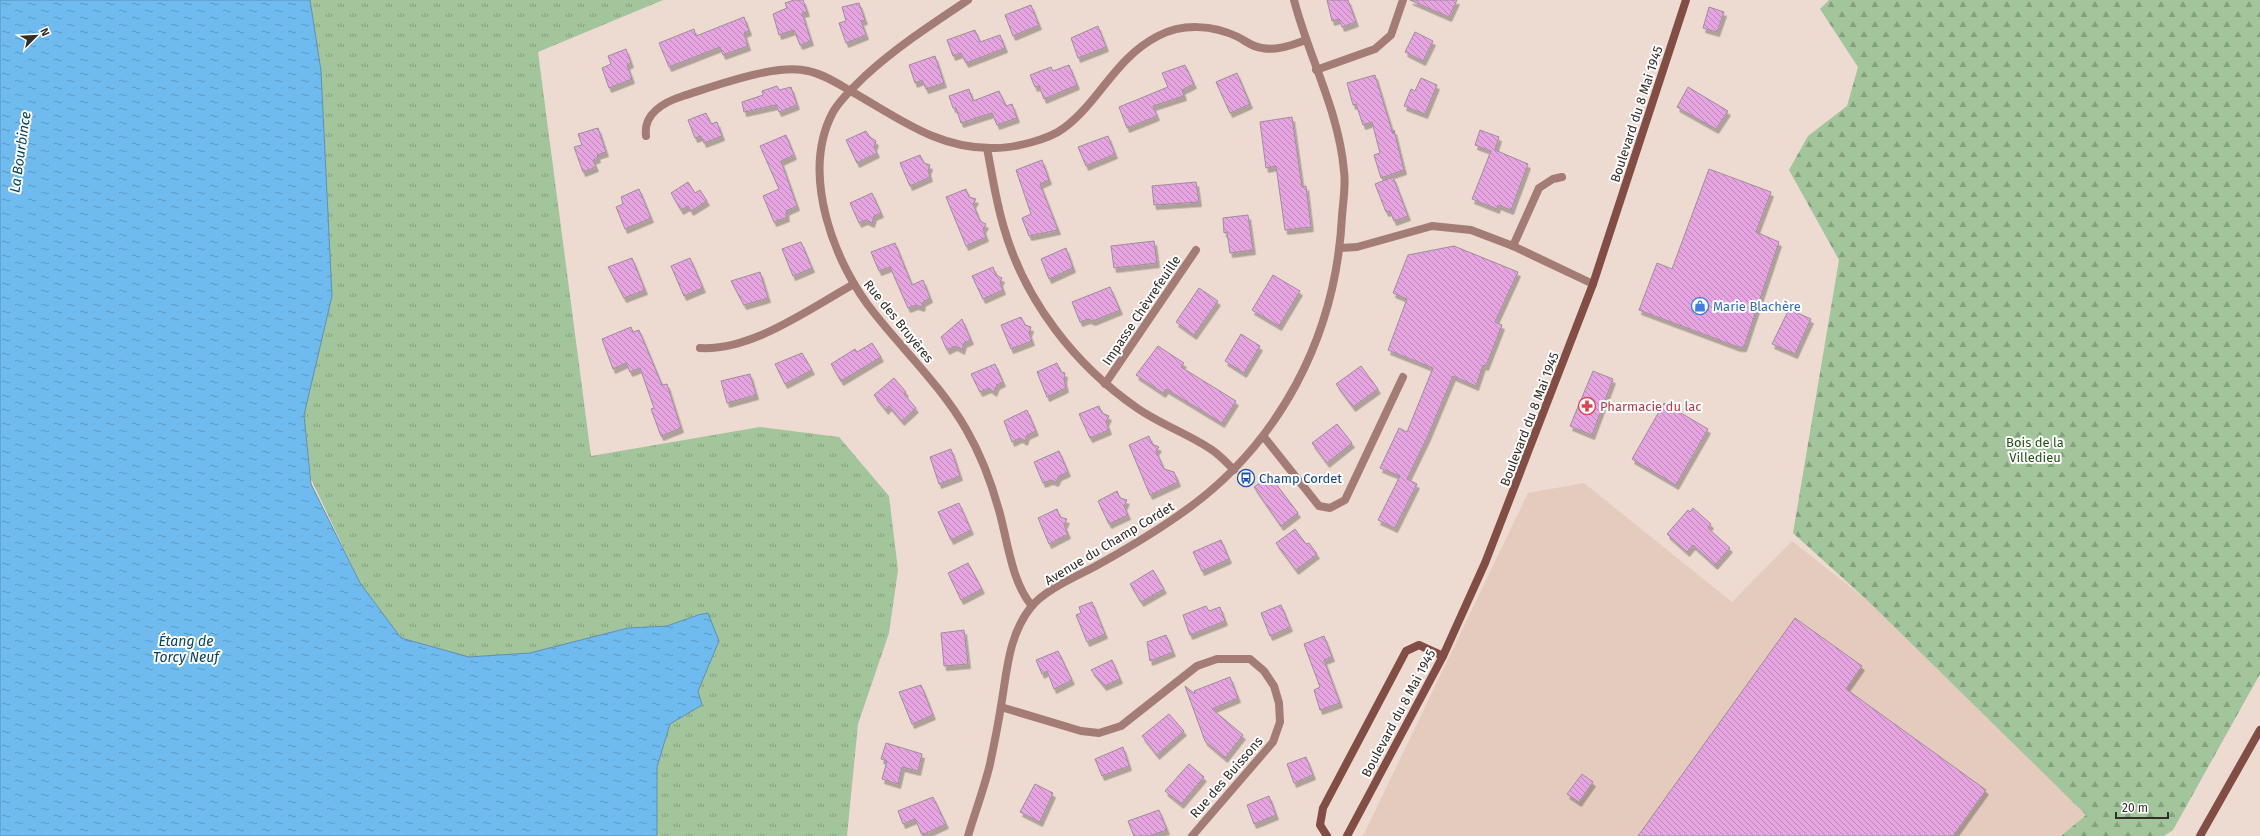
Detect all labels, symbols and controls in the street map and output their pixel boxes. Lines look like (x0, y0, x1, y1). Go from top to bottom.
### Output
north arrow (16, 16, 56, 56)
text: N (37, 26, 52, 38)
street label: Boulevard du 8 Mai 1945 (1607, 44, 1666, 184)
water label: La Bourbince (6, 110, 35, 194)
street label: Impasse Chèvrefeuille (1099, 253, 1184, 368)
street label: Rue des Bruyères (861, 277, 937, 366)
shop icon: Marie Blachère (1690, 296, 1710, 316)
place label: Marie Blachère (1713, 299, 1801, 314)
street label: Boulevard du 8 Mai 1945 (1497, 350, 1562, 488)
pharmacy icon: Pharmacie du lac (1577, 396, 1597, 416)
place label: Pharmacie du lac (1600, 399, 1701, 414)
park label: Bois de la Villedieu (2006, 435, 2064, 465)
bus stop icon: Champ Cordet (1236, 468, 1256, 488)
place label: Champ Cordet (1259, 471, 1342, 486)
street label: Avenue du Champ Cordet (1042, 499, 1177, 588)
water label: Étang de Torcy Neuf (153, 632, 221, 666)
street label: Boulevard du 8 Mai 1945 (1358, 647, 1438, 780)
street label: Rue des Buissons (1187, 734, 1266, 821)
scale bar (2116, 794, 2168, 820)
text: 20 m (2122, 801, 2148, 815)

